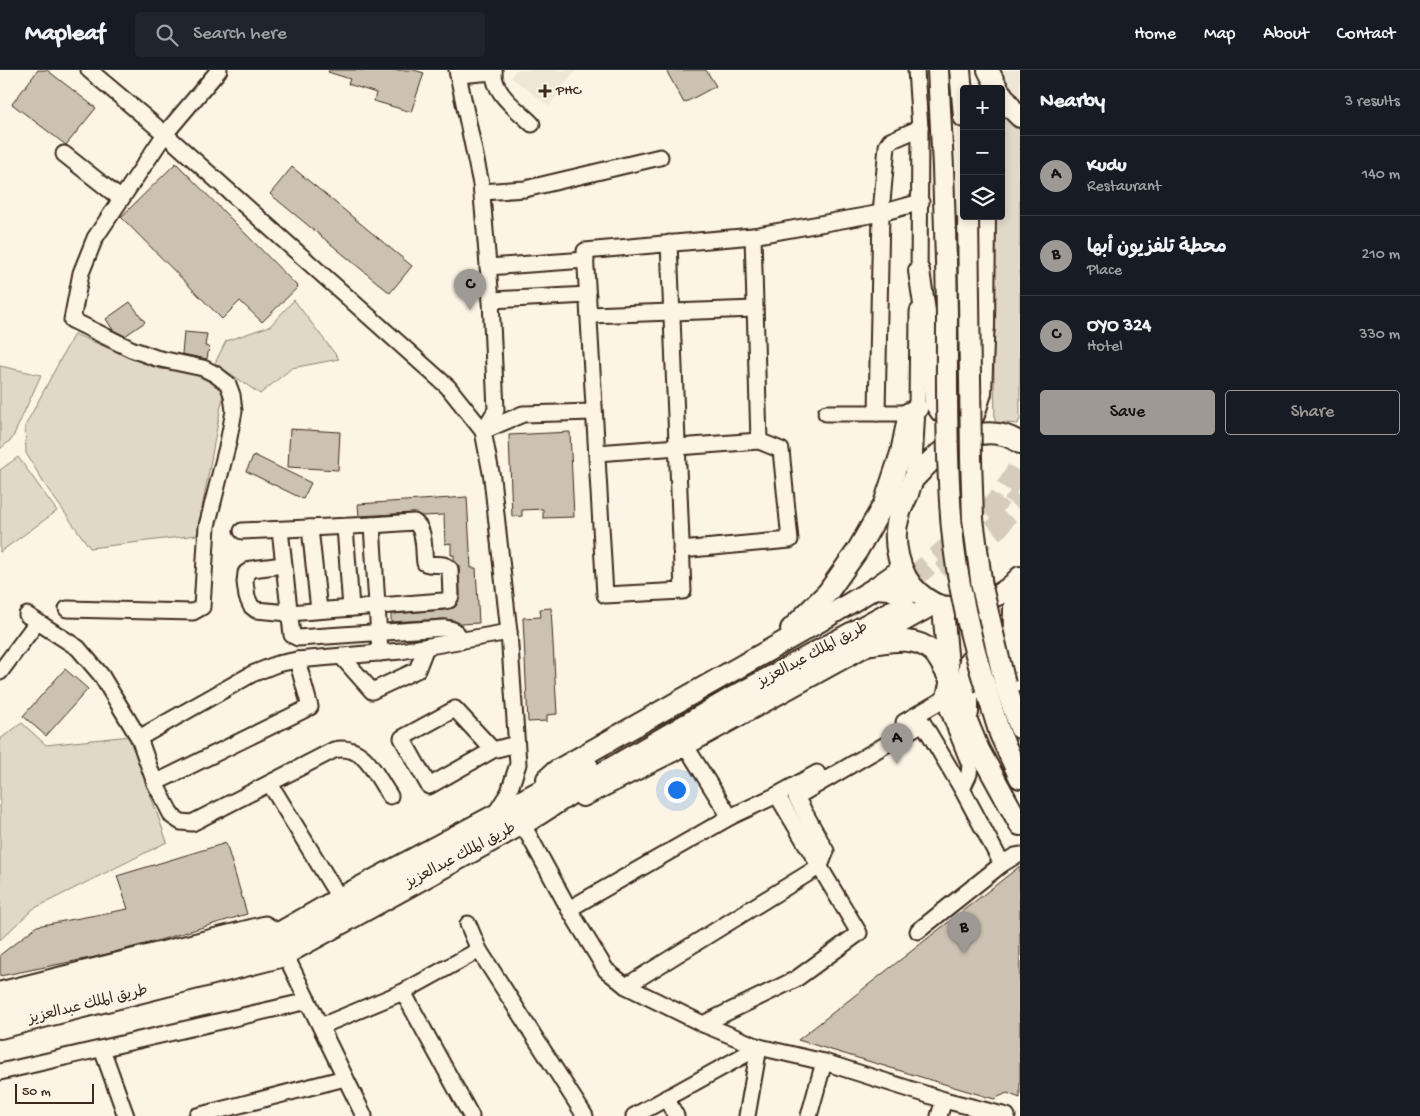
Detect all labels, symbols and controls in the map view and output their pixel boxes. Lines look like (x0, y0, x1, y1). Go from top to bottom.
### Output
search box (135, 12, 485, 57)
text: Mapleaf (25, 20, 105, 49)
icon: search (153, 21, 181, 49)
text: Search here (193, 23, 287, 46)
text: Home (1134, 24, 1176, 45)
text: Map (1204, 24, 1235, 45)
text: About (1263, 24, 1309, 45)
text: Contact (1337, 24, 1395, 45)
place label: PHC (555, 82, 582, 100)
marker: PHC (538, 84, 552, 98)
map controls (960, 85, 1005, 220)
button: + (960, 85, 1005, 130)
text: Nearby (1040, 90, 1105, 115)
text: 3 results (1345, 93, 1400, 112)
button: − (960, 130, 1005, 175)
text: Kudu (1087, 155, 1126, 178)
text: A (1051, 166, 1061, 185)
text: 140 m (1362, 166, 1400, 185)
button: layers (960, 175, 1005, 220)
text: Restaurant (1087, 178, 1161, 197)
text: محطة تلفزيون أبها (1087, 237, 1227, 260)
text: B (1052, 246, 1060, 265)
text: 210 m (1361, 246, 1400, 265)
text: Place (1087, 262, 1122, 281)
pin: C (454, 269, 486, 310)
text: OYO 324 (1087, 315, 1151, 338)
text: C (1052, 326, 1060, 345)
text: 330 m (1359, 326, 1400, 345)
text: Hotel (1087, 338, 1123, 357)
button: Save (1040, 390, 1215, 435)
button: Share (1225, 390, 1400, 435)
street label: طريق الملك عبدالعزيز (753, 618, 871, 693)
pin: A (881, 723, 913, 764)
your location (664, 777, 690, 803)
street label: طريق الملك عبدالعزيز (401, 819, 519, 894)
pin: B (948, 912, 980, 953)
street label: طريق الملك عبدالعزيز (24, 981, 150, 1029)
scale bar (15, 1081, 94, 1104)
text: 50 m (22, 1084, 51, 1101)

